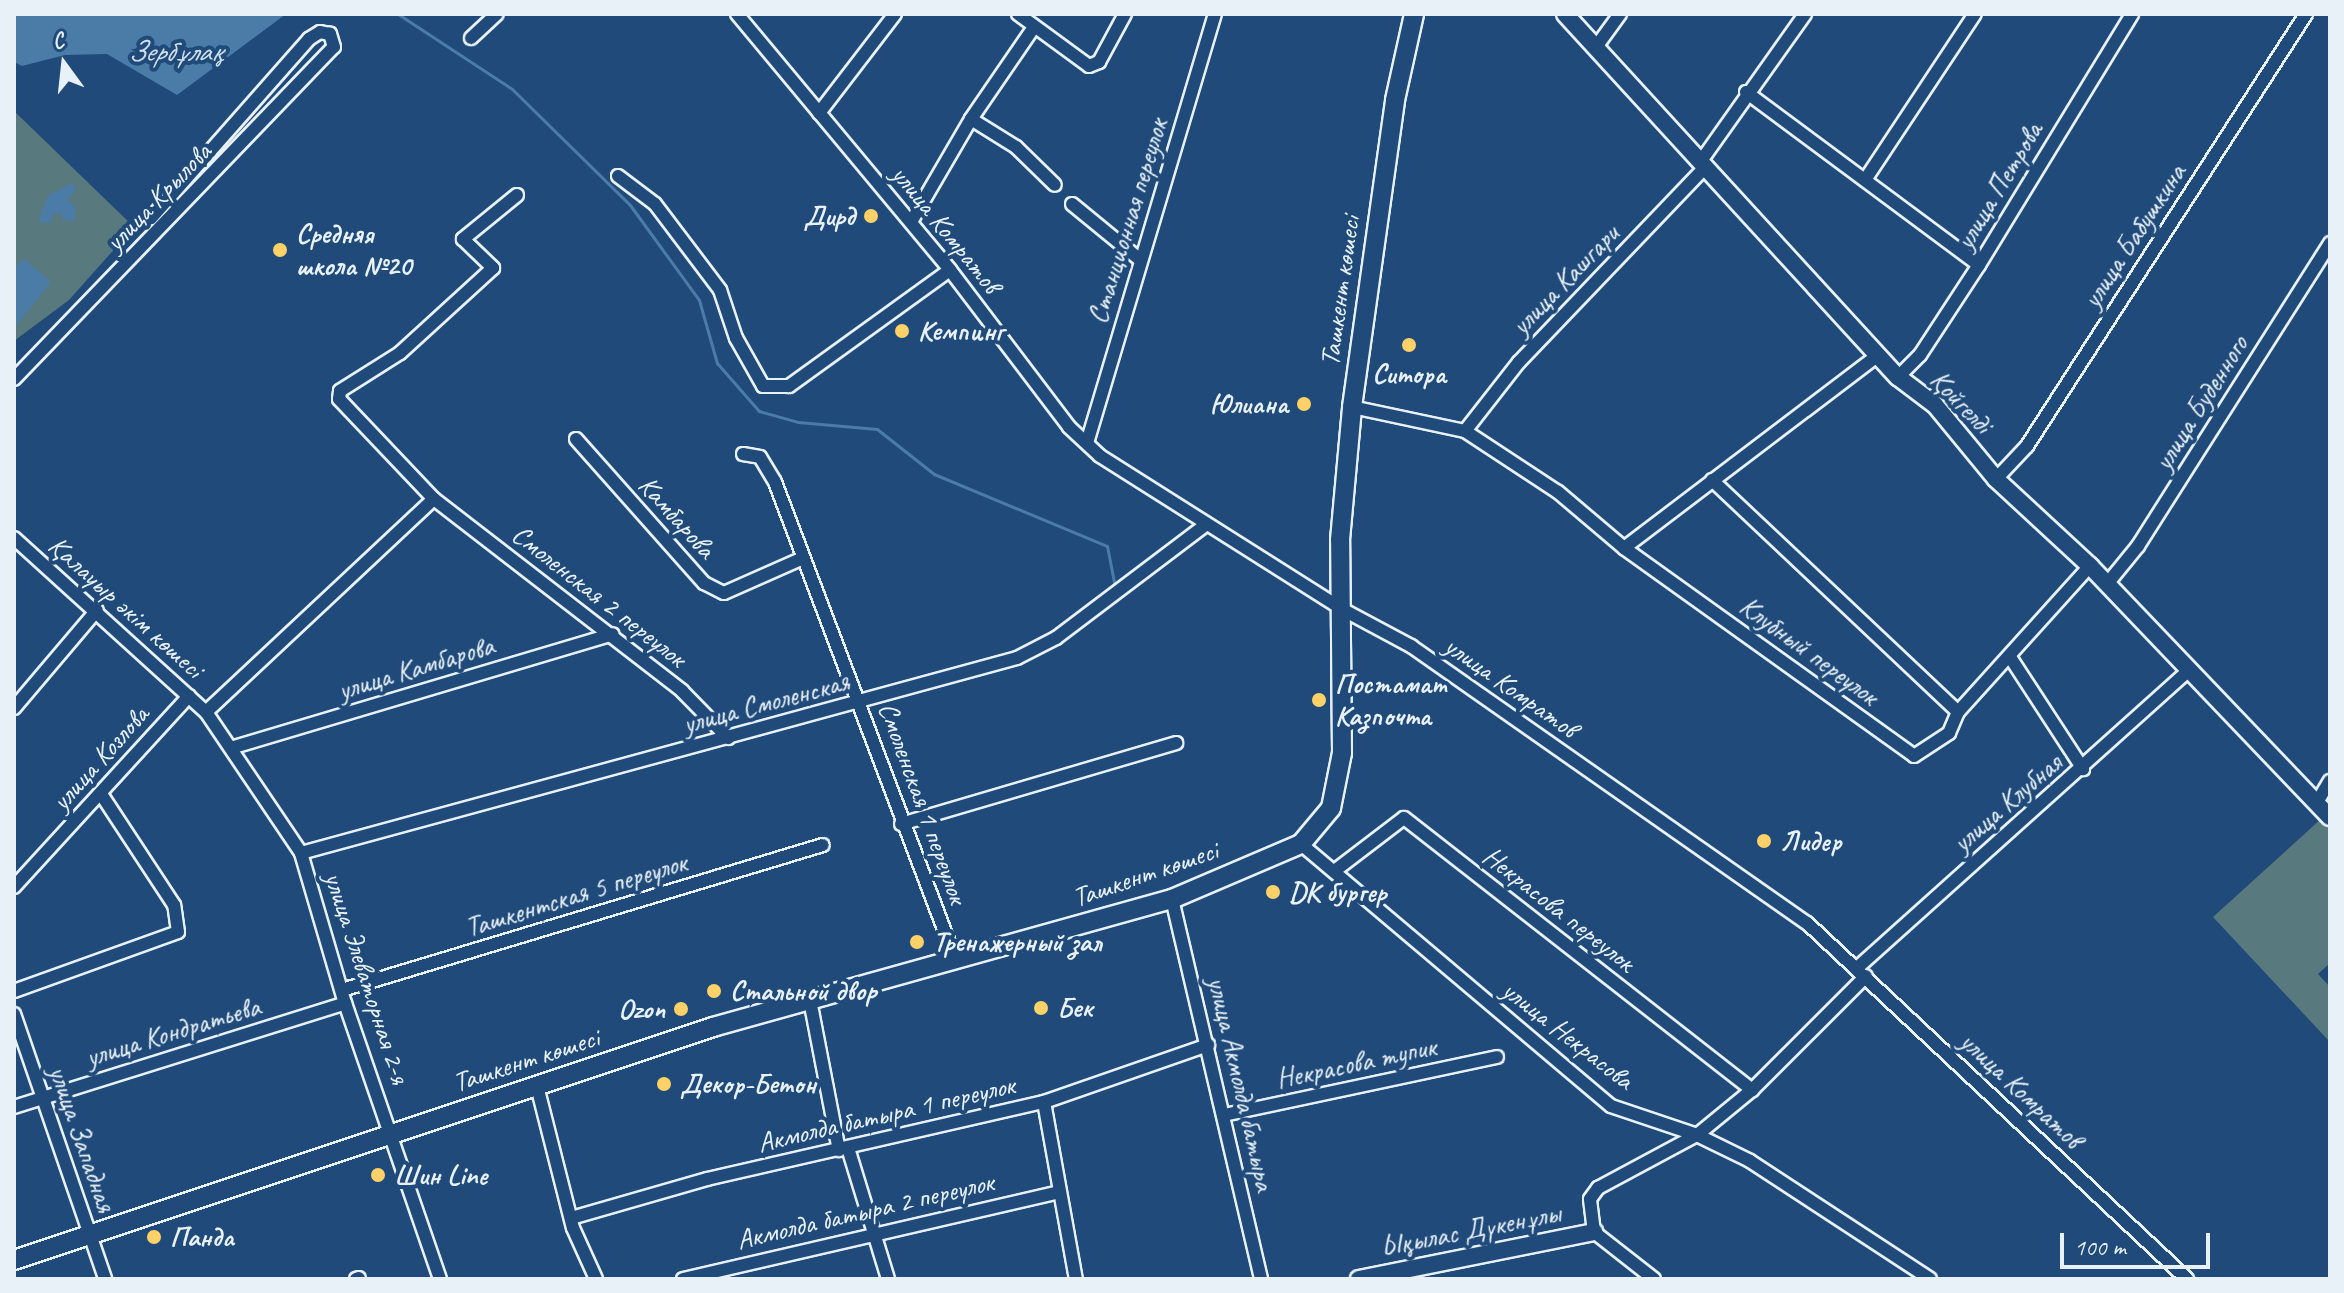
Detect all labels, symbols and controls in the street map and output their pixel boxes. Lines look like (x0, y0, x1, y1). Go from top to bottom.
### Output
north arrow (24, 24, 104, 104)
text: С (49, 26, 67, 56)
water label: Зербұлақ (128, 33, 222, 69)
street label: Станционная переулок (1081, 114, 1175, 328)
street label: улица Петрова (1948, 117, 2050, 255)
street label: улица Крылова (98, 136, 218, 258)
street label: улица Бабушкина (2075, 158, 2193, 314)
street label: улица Комратов (885, 159, 1007, 299)
place label: Дирд (803, 199, 855, 233)
marker: Дирд (862, 207, 880, 225)
street label: Ташкент көшесі (1313, 213, 1367, 369)
place label: Средняя школа №20 (296, 217, 411, 283)
street label: улица Кашгари (1504, 217, 1626, 343)
marker: Средняя школа №20 (271, 241, 289, 259)
place label: Кемпинг (918, 314, 1004, 348)
marker: Кемпинг (893, 322, 911, 340)
street label: улица Буденного (2146, 329, 2256, 477)
marker: Ситора (1400, 336, 1418, 354)
place label: Ситора (1372, 357, 1446, 391)
street label: Қойгелді (1923, 363, 1999, 441)
place label: Юлиана (1210, 387, 1288, 421)
marker: Юлиана (1295, 395, 1313, 413)
street label: Камбарова (631, 469, 723, 565)
street label: Смоленская 2 переулок (505, 517, 693, 675)
street label: Қалауыр әкім көшесі (42, 529, 210, 685)
street label: Клубный переулок (1733, 589, 1885, 713)
street label: улица Камбарова (334, 629, 498, 707)
street label: улица Комратов (1439, 629, 1583, 745)
street label: улица Смоленская (680, 665, 852, 741)
place label: Постамат Казпочта (1335, 667, 1446, 733)
marker: Постамат Казпочта (1310, 691, 1328, 709)
street label: Смоленская 1 переулок (871, 698, 975, 908)
street label: улица Козлова (45, 699, 155, 817)
street label: улица Клубная (1945, 746, 2069, 860)
place label: Лидер (1780, 824, 1841, 858)
marker: Лидер (1755, 832, 1773, 850)
street label: Ташкент көшесі (1068, 833, 1222, 915)
street label: Некрасова переулок (1477, 840, 1641, 978)
street label: Ташкентская 5 переулок (461, 845, 691, 945)
street label: улица Элеваторная 2-я (317, 868, 417, 1088)
place label: DK бургер (1289, 875, 1386, 909)
marker: DK бургер (1264, 883, 1282, 901)
place label: Тренажерный зал (933, 925, 1102, 959)
marker: Тренажерный зал (908, 933, 926, 951)
street label: улица Акмолда батыра (1200, 972, 1282, 1196)
street label: улица Некрасова (1495, 973, 1641, 1097)
place label: Стальной двор (730, 974, 877, 1008)
marker: Стальной двор (705, 982, 723, 1000)
street label: улица Кондратьева (84, 990, 262, 1074)
place label: Бек (1057, 991, 1092, 1025)
place label: Ozon (618, 992, 665, 1026)
marker: Бек (1032, 999, 1050, 1017)
marker: Ozon (672, 1000, 690, 1018)
street label: Ташкент көшесі (449, 1021, 603, 1099)
street label: улица Комратов (1953, 1025, 2089, 1155)
street label: Некрасова тупик (1273, 1030, 1439, 1096)
street label: улица Западная (41, 1062, 123, 1216)
place label: Декор-Бетон (680, 1067, 816, 1101)
street label: Акмолда батыра 1 переулок (753, 1068, 1019, 1160)
marker: Декор-Бетон (655, 1075, 673, 1093)
place label: Шин Line (394, 1158, 487, 1192)
street label: Акмолда батыра 2 переулок (732, 1165, 998, 1257)
marker: Шин Line (369, 1166, 387, 1184)
street label: Ықылас Дүкенұлы (1379, 1196, 1563, 1264)
scale bar (2064, 1217, 2214, 1267)
place label: Панда (170, 1220, 234, 1254)
marker: Панда (145, 1228, 163, 1246)
text: 100 m (2074, 1232, 2126, 1262)

